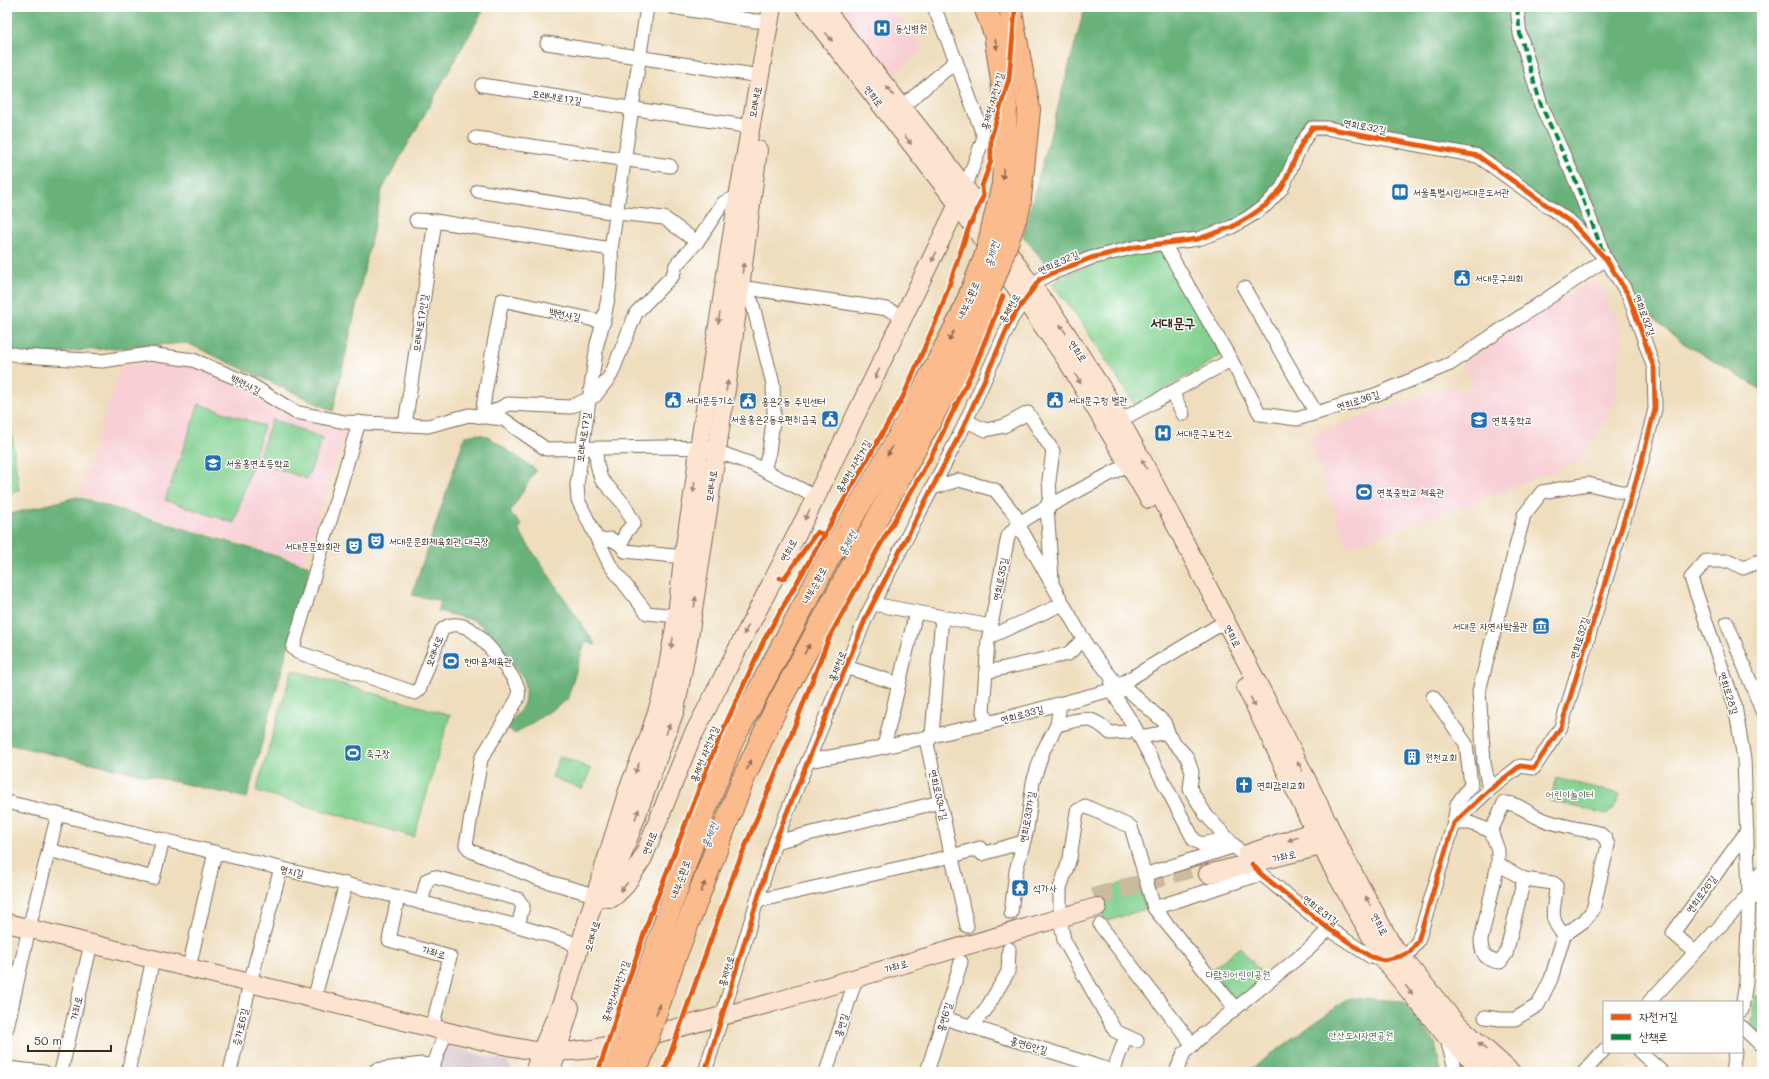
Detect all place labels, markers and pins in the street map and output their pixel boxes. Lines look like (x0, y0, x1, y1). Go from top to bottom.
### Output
hospital icon: 동신병원 (872, 18, 892, 38)
place label: 동신병원 (895, 21, 927, 35)
library icon: 서울특별시립서대문도서관 (1390, 182, 1410, 202)
place label: 서울특별시립서대문도서관 (1413, 185, 1510, 199)
public building icon: 서대문구의회 (1452, 268, 1472, 288)
place label: 서대문구의회 (1475, 271, 1523, 285)
public building icon: 서대문등기소 (663, 390, 683, 410)
public building icon: 서대문구청 별관 (1045, 390, 1065, 410)
public building icon: 홍은2동 주민센터 (738, 391, 758, 411)
place label: 서대문등기소 (686, 393, 734, 407)
place label: 서대문구청 별관 (1068, 393, 1128, 407)
place label: 홍은2동 주민센터 (761, 394, 826, 408)
public building icon: 서울홍은2동우편취급국 (820, 409, 840, 429)
school or university icon: 연북중학교 (1469, 410, 1489, 430)
place label: 서울홍은2동우편취급국 (731, 412, 817, 426)
place label: 연북중학교 (1492, 413, 1532, 427)
hospital icon: 서대문구보건소 (1153, 423, 1173, 443)
place label: 서대문구보건소 (1176, 426, 1232, 440)
school or university icon: 서울홍연초등학교 (203, 453, 223, 473)
place label: 서울홍연초등학교 (226, 456, 290, 470)
sports icon: 연북중학교 체육관 (1354, 482, 1374, 502)
place label: 연북중학교 체육관 (1377, 485, 1445, 499)
theatre icon: 서대문문화체육회관 대극장 (366, 531, 386, 551)
place label: 서대문문화체육회관 대극장 (389, 534, 489, 548)
theatre icon: 서대문문화회관 (344, 536, 364, 556)
place label: 서대문문화회관 (285, 539, 341, 553)
museum icon: 서대문 자연사박물관 (1531, 616, 1551, 636)
place label: 서대문 자연사박물관 (1452, 619, 1528, 633)
sports icon: 한마음체육관 (441, 651, 461, 671)
place label: 한마음체육관 (464, 654, 512, 668)
sports icon: 축구장 (343, 743, 363, 763)
place label: 축구장 (366, 746, 390, 760)
building icon: 원천교회 (1402, 747, 1422, 767)
place label: 원천교회 (1425, 750, 1457, 764)
church icon: 연희감리교회 (1234, 775, 1254, 795)
place label: 연희감리교회 (1257, 778, 1305, 792)
temple icon: 석가사 (1010, 878, 1030, 898)
place label: 석가사 (1033, 881, 1057, 895)

